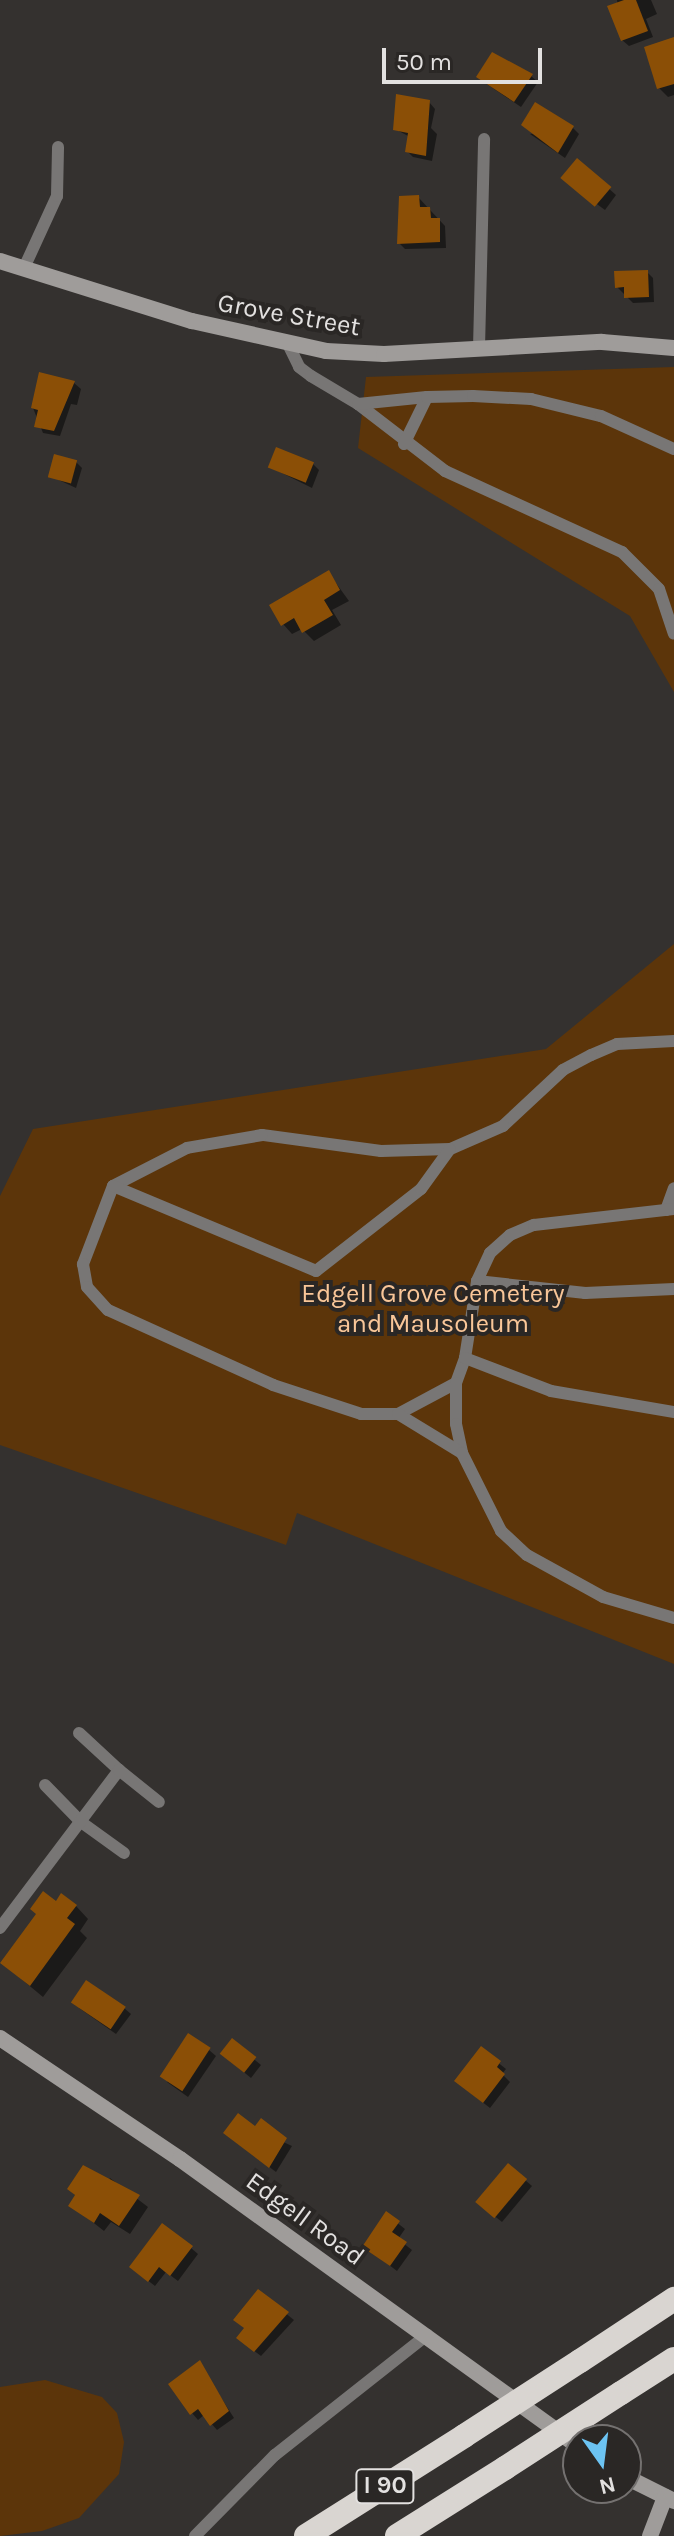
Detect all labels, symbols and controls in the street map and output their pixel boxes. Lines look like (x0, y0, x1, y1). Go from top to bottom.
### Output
scale bar (386, 32, 546, 82)
text: 50 m (396, 48, 452, 76)
street label: Grove Street (215, 287, 363, 343)
park label: Edgell Grove Cemetery and Mausoleum (301, 1278, 565, 1340)
street label: Edgell Road (240, 2166, 370, 2272)
north arrow (562, 2424, 642, 2504)
road number: I 90 (355, 2466, 415, 2506)
text: N (597, 2471, 618, 2500)

